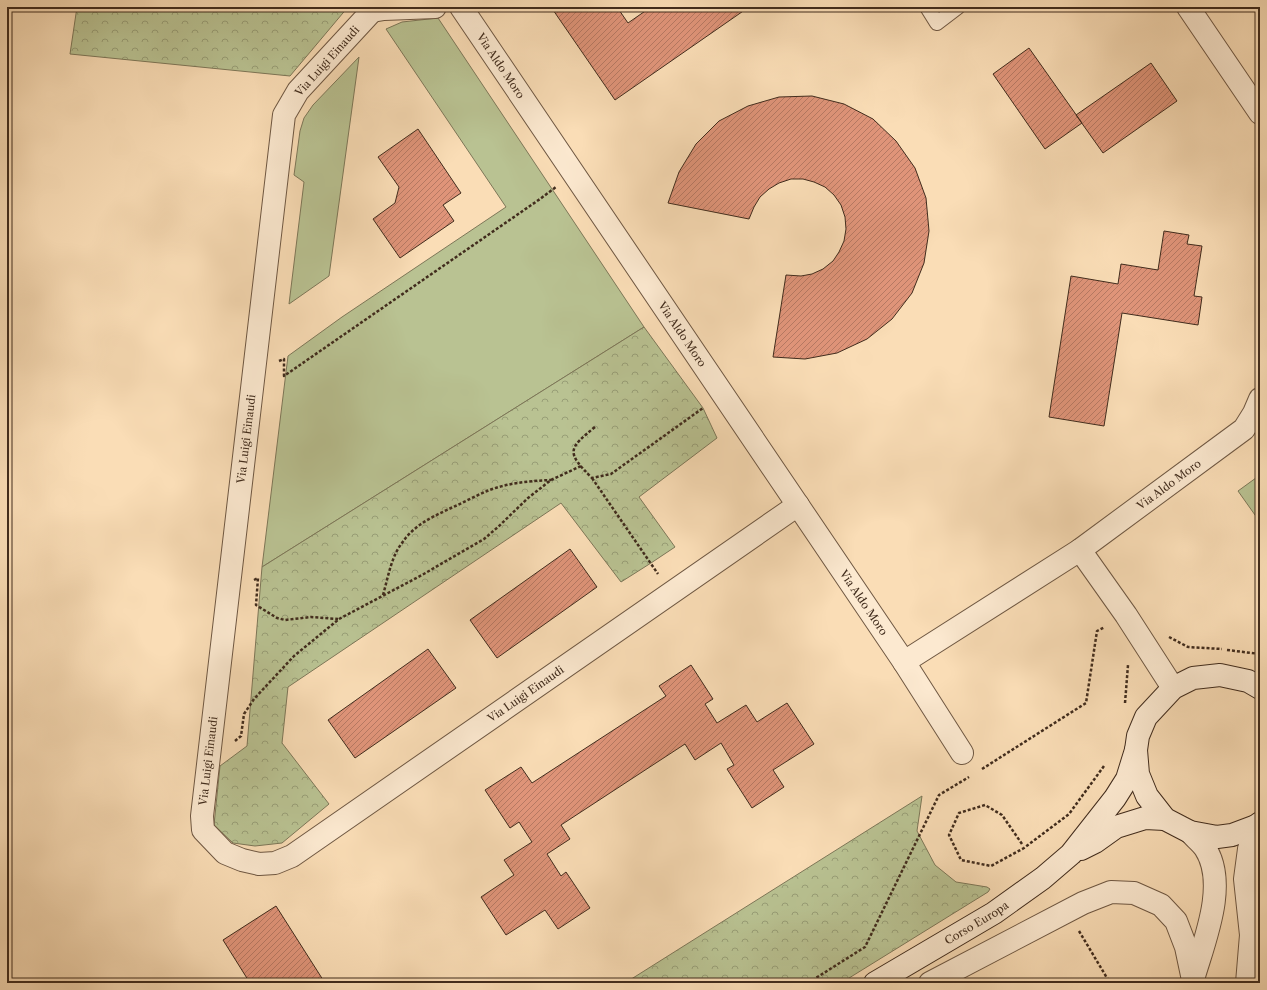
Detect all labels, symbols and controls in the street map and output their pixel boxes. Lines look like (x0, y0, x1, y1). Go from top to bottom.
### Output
street label: Via Luigi Einaudi (291, 22, 363, 100)
street label: Via Aldo Moro (473, 30, 528, 101)
street label: Via Aldo Moro (655, 298, 710, 370)
street label: Via Luigi Einaudi (233, 393, 258, 485)
street label: Via Aldo Moro (1133, 456, 1204, 513)
street label: Via Aldo Moro (836, 566, 891, 638)
street label: Via Luigi Einaudi (484, 662, 567, 726)
street label: Via Luigi Einaudi (195, 715, 220, 807)
street label: Corso Europa (942, 898, 1011, 948)

